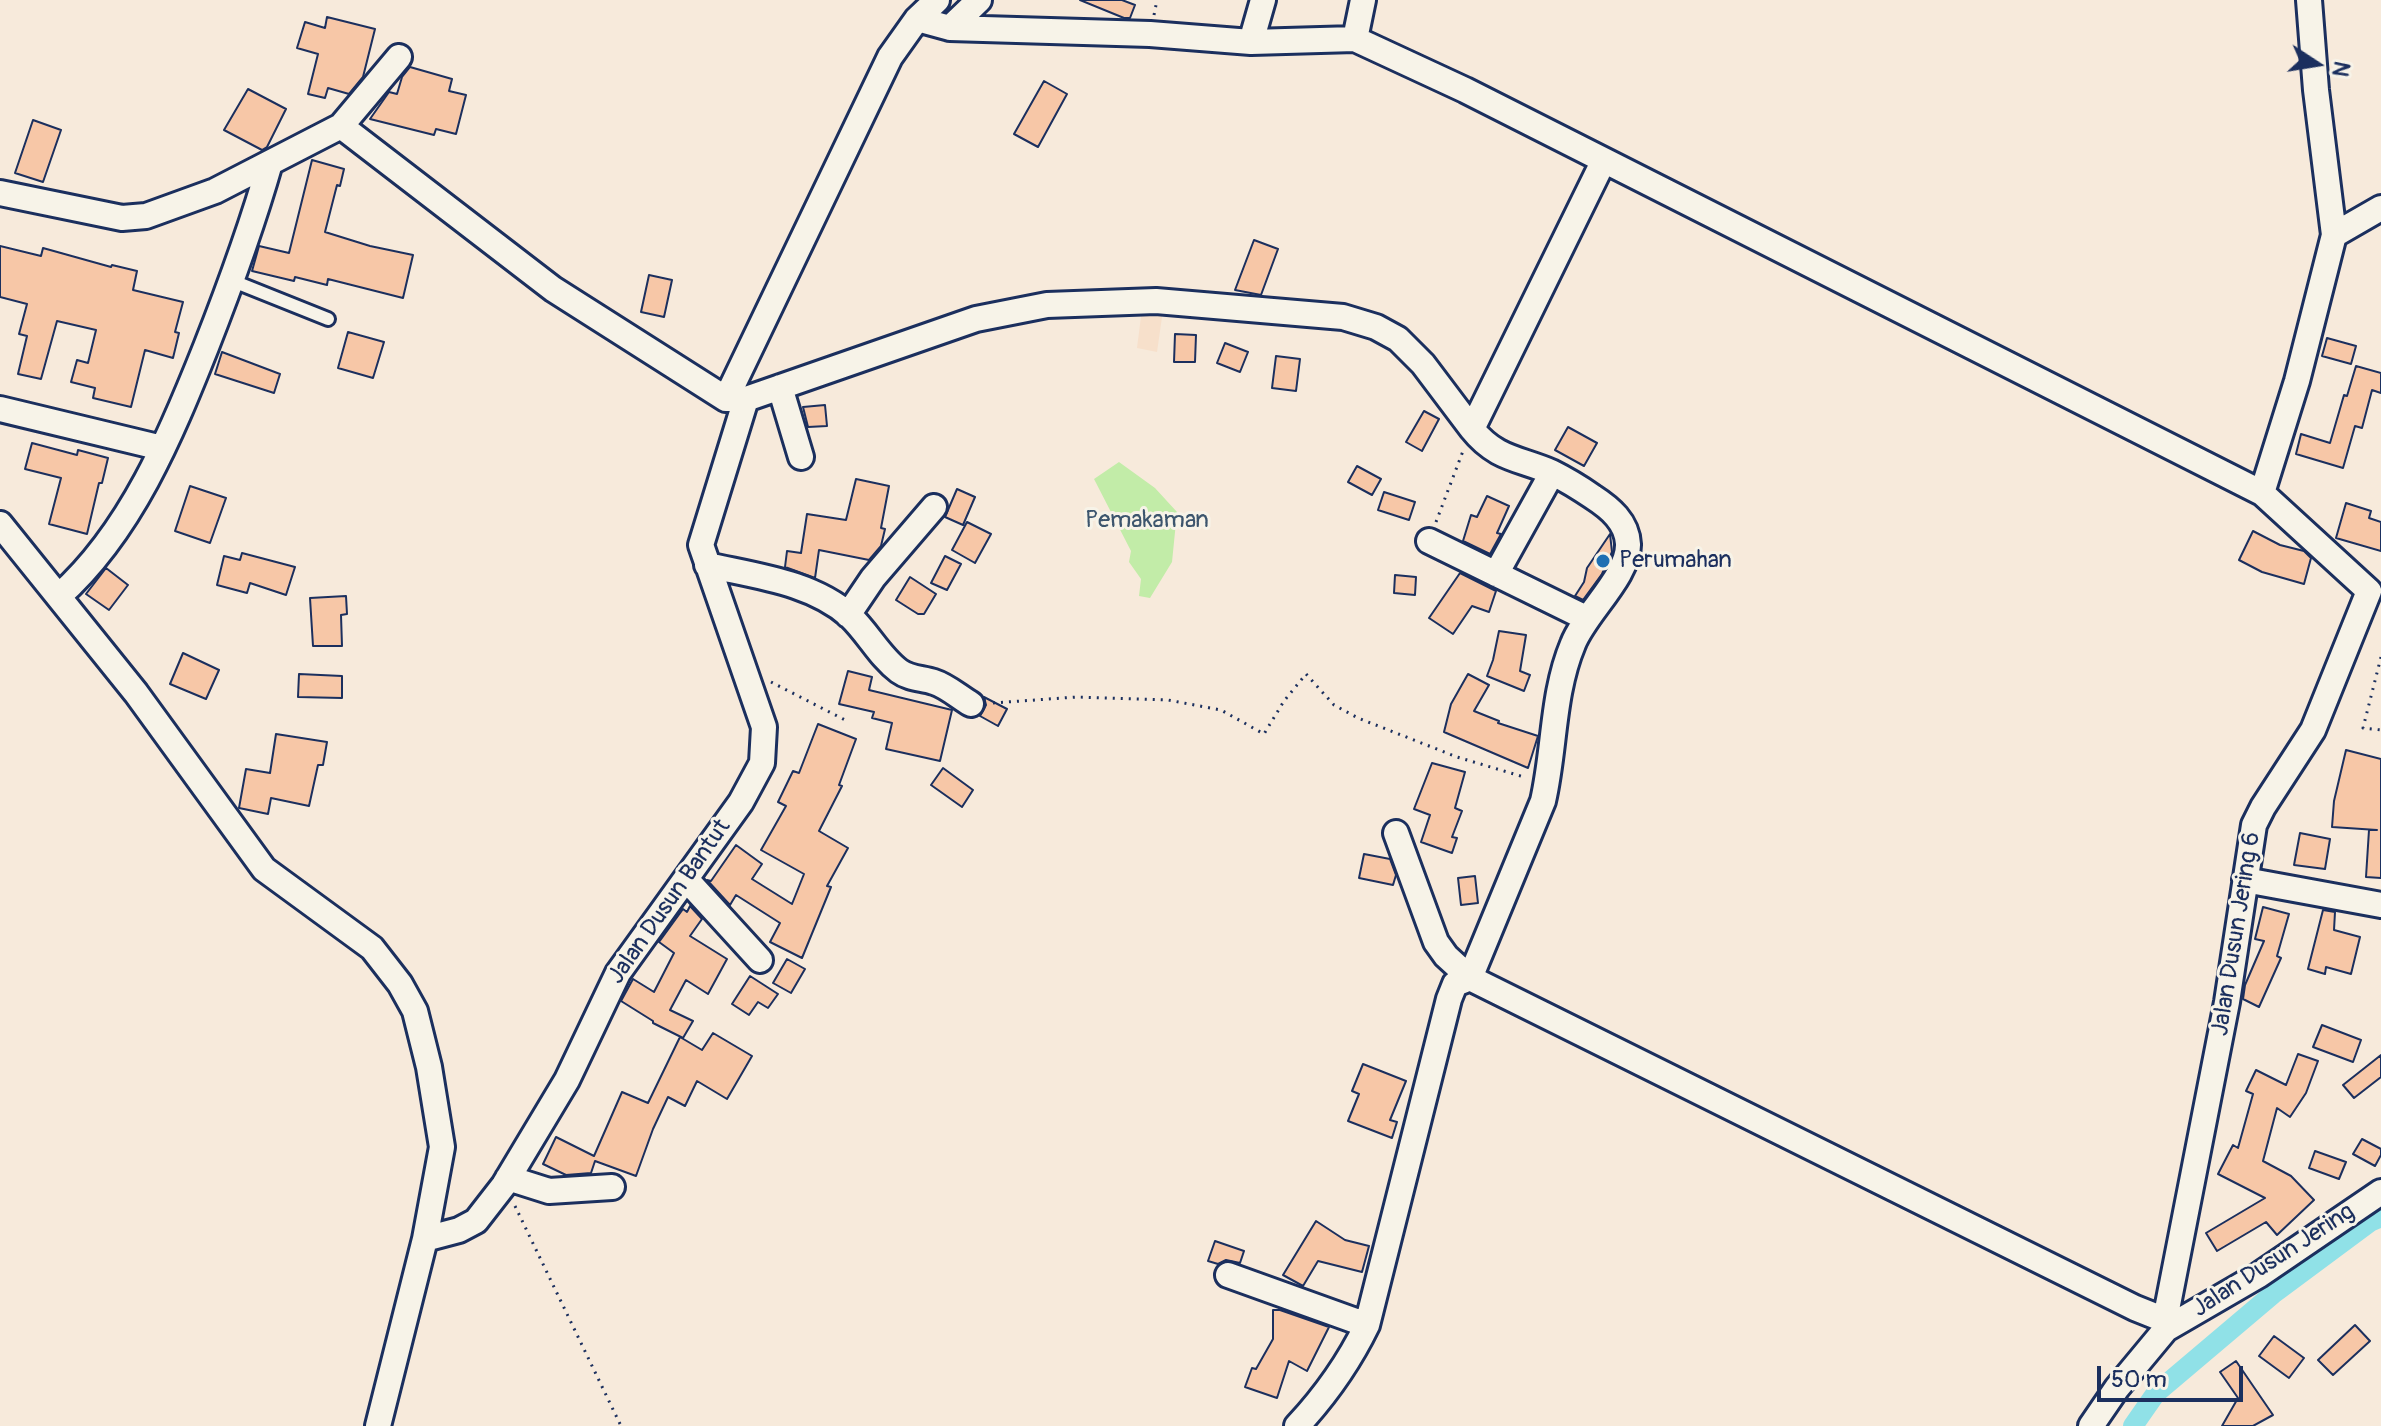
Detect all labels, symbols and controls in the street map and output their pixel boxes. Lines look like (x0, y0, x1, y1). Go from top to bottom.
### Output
north arrow (2277, 24, 2357, 104)
text: N (2325, 59, 2356, 79)
park label: Pemakaman (1085, 507, 1209, 535)
place label: Perumahan (1619, 547, 1732, 575)
marker: Perumahan (1594, 552, 1612, 570)
street label: Jalan Dusun Bantut (603, 814, 737, 990)
street label: Jalan Dusun Jering 6 (2207, 830, 2267, 1038)
street label: Jalan Dusun Jering (2188, 1198, 2360, 1324)
scale bar (2101, 1350, 2247, 1400)
text: 50 m (2111, 1365, 2167, 1394)

